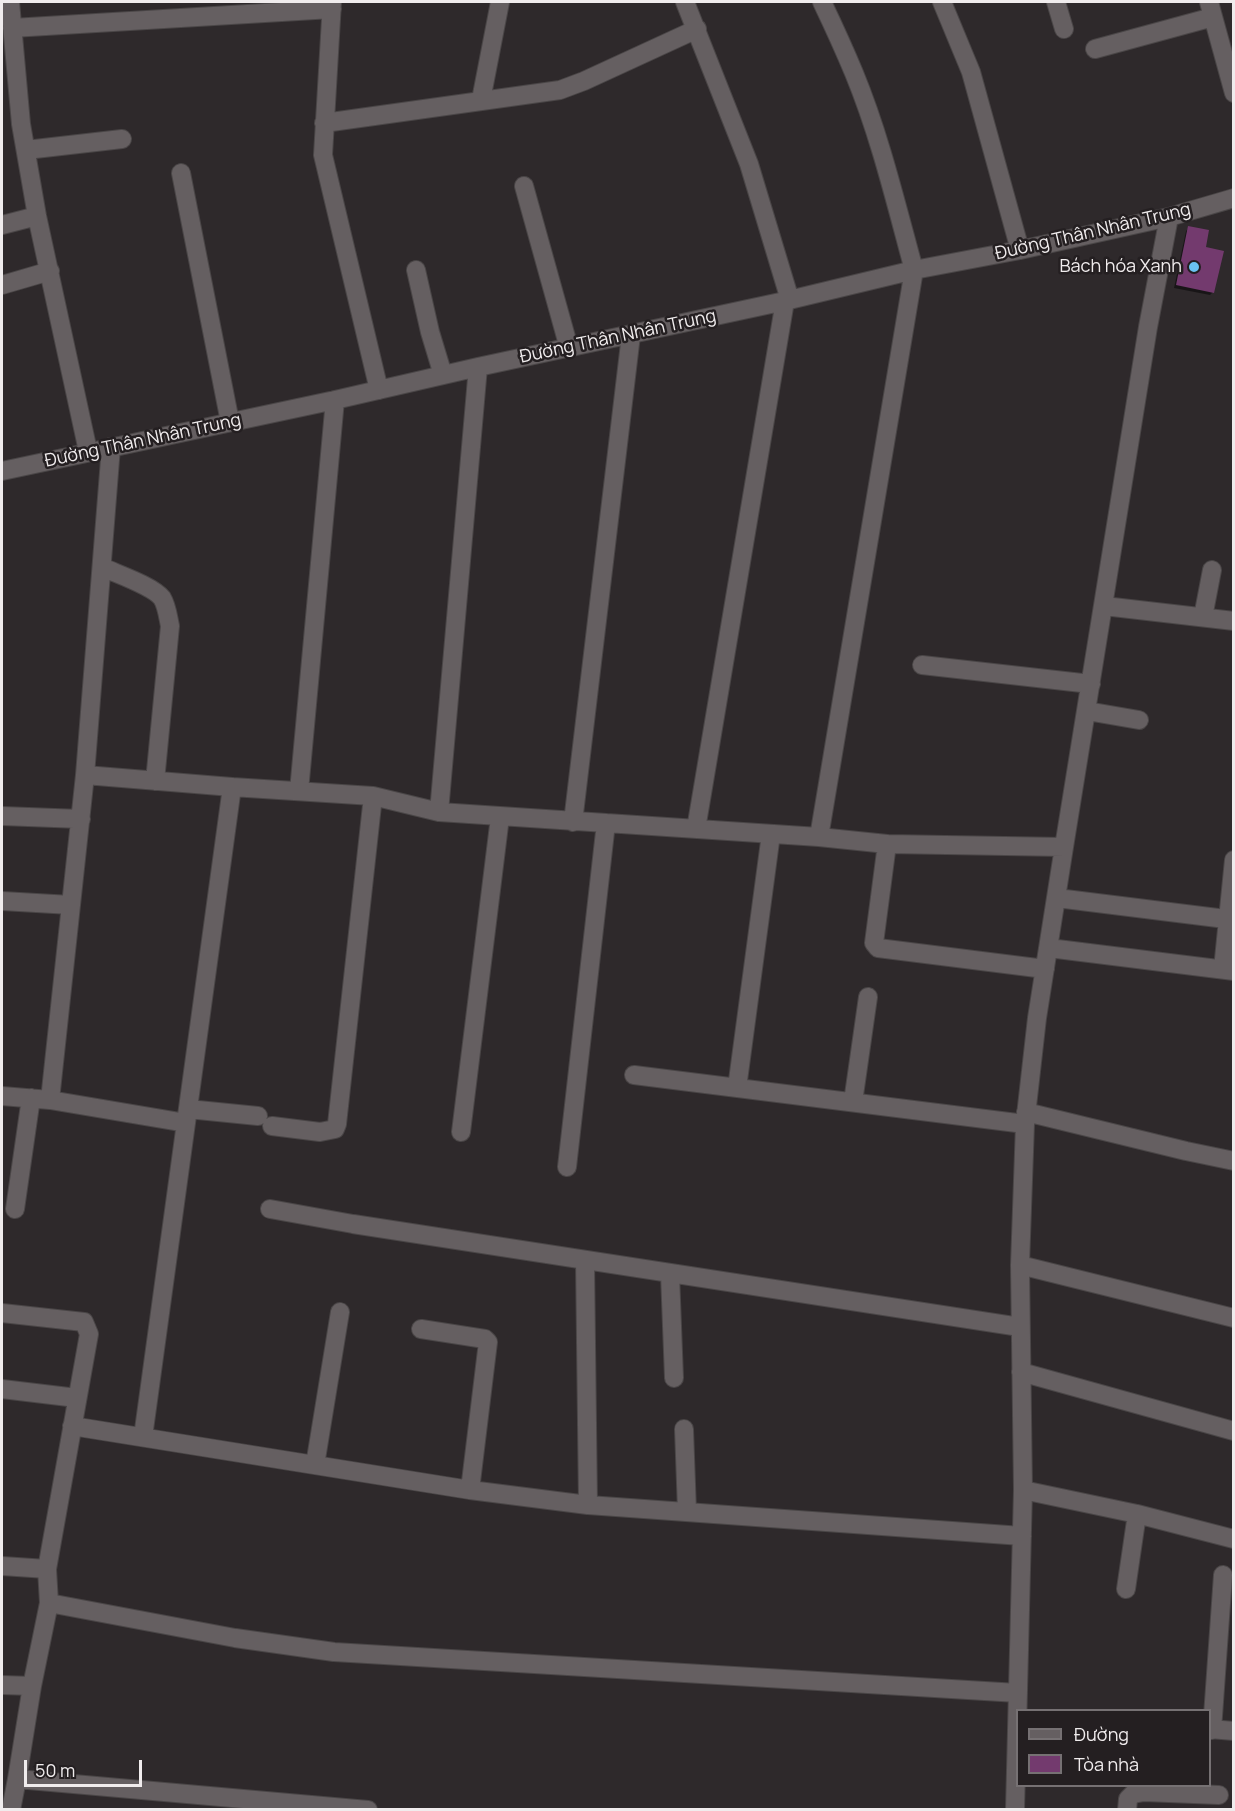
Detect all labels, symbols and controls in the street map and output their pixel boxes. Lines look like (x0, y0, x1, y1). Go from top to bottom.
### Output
street label: Đường Thân Nhân Trung (993, 199, 1193, 265)
place label: Bách hóa Xanh (1059, 256, 1182, 278)
marker: Bách hóa Xanh (1187, 260, 1201, 274)
street label: Đường Thân Nhân Trung (518, 306, 718, 368)
street label: Đường Thân Nhân Trung (43, 410, 243, 472)
legend (1016, 1709, 1211, 1787)
text: Đường (1074, 1722, 1129, 1746)
scale bar (27, 1748, 146, 1786)
text: Tòa nhà (1074, 1752, 1139, 1776)
text: 50 m (35, 1758, 75, 1782)

